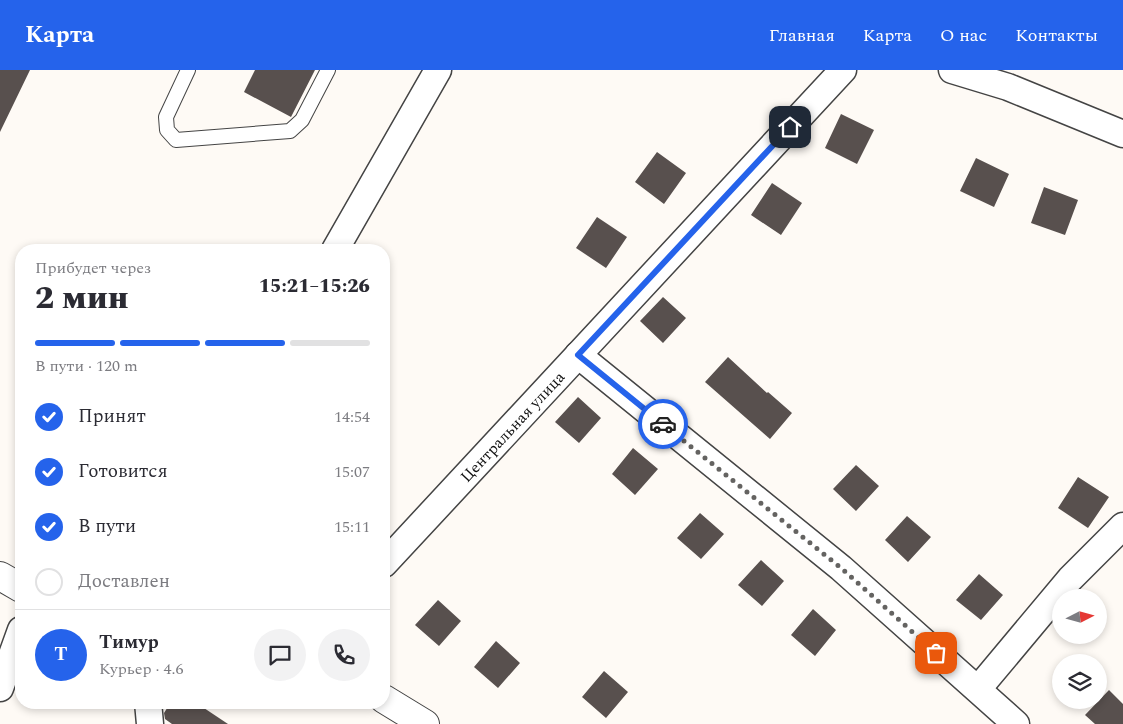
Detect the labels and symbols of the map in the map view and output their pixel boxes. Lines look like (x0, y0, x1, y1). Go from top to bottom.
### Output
pin (769, 106, 811, 148)
street label: Центральная улица (455, 366, 571, 488)
courier (638, 399, 688, 449)
north arrow (1052, 589, 1108, 644)
pin (915, 632, 957, 674)

